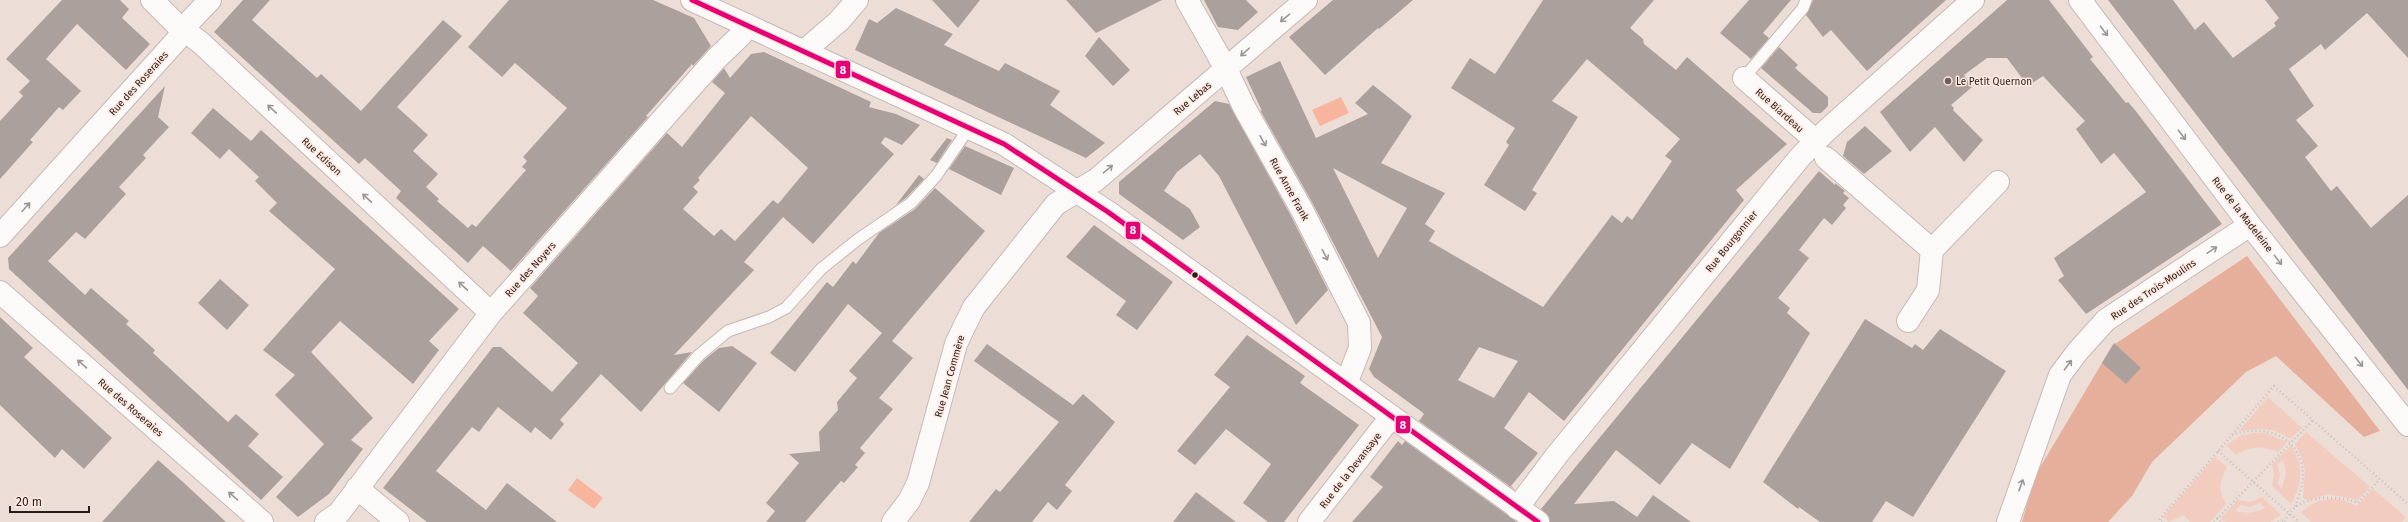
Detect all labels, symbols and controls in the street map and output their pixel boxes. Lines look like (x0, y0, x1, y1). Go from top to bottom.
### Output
one-way arrow (1280, 13, 1291, 22)
one-way arrow (2100, 26, 2108, 37)
one-way arrow (1240, 47, 1250, 57)
street label: Rue des Roseraies (107, 49, 171, 118)
line badge: 8 (835, 60, 851, 79)
text: 8 (840, 64, 847, 77)
marker: Le Petit Quernon (1943, 76, 1953, 86)
place label: Le Petit Quernon (1956, 76, 2032, 88)
street label: Rue Lebas (1171, 79, 1214, 118)
street label: Rue Biardeau (1753, 86, 1806, 135)
one-way arrow (267, 105, 277, 114)
one-way arrow (2178, 129, 2186, 140)
street label: Rue Edison (299, 135, 344, 178)
one-way arrow (1259, 135, 1267, 147)
street label: Rue Anne Frank (1267, 156, 1312, 224)
one-way arrow (1103, 165, 1114, 174)
street label: Rue de la Madeleine (2209, 175, 2275, 255)
one-way arrow (362, 193, 372, 203)
one-way arrow (21, 202, 31, 212)
street label: Rue Bourgonnier (1703, 208, 1760, 275)
line badge: 8 (1125, 221, 1141, 240)
text: 8 (1130, 224, 1137, 237)
street label: Rue des Noyers (503, 239, 559, 300)
one-way arrow (2206, 246, 2217, 254)
one-way arrow (1322, 249, 1329, 261)
one-way arrow (2274, 255, 2283, 266)
street label: Rue des Trois-Moulins (2109, 257, 2199, 323)
unlabelled marker (1190, 270, 1200, 280)
one-way arrow (458, 282, 468, 291)
street label: Rue Jean Commère (932, 334, 967, 419)
one-way arrow (2354, 357, 2363, 368)
one-way arrow (2064, 359, 2072, 370)
one-way arrow (77, 360, 88, 369)
street label: Rue des Roseraies (95, 376, 166, 440)
line badge: 8 (1395, 415, 1411, 434)
text: 8 (1400, 419, 1407, 432)
street label: Rue de la Devansaye (1317, 430, 1384, 511)
one-way arrow (2018, 480, 2026, 492)
scale bar (10, 488, 89, 514)
one-way arrow (227, 492, 238, 501)
text: 20 m (16, 495, 42, 509)

